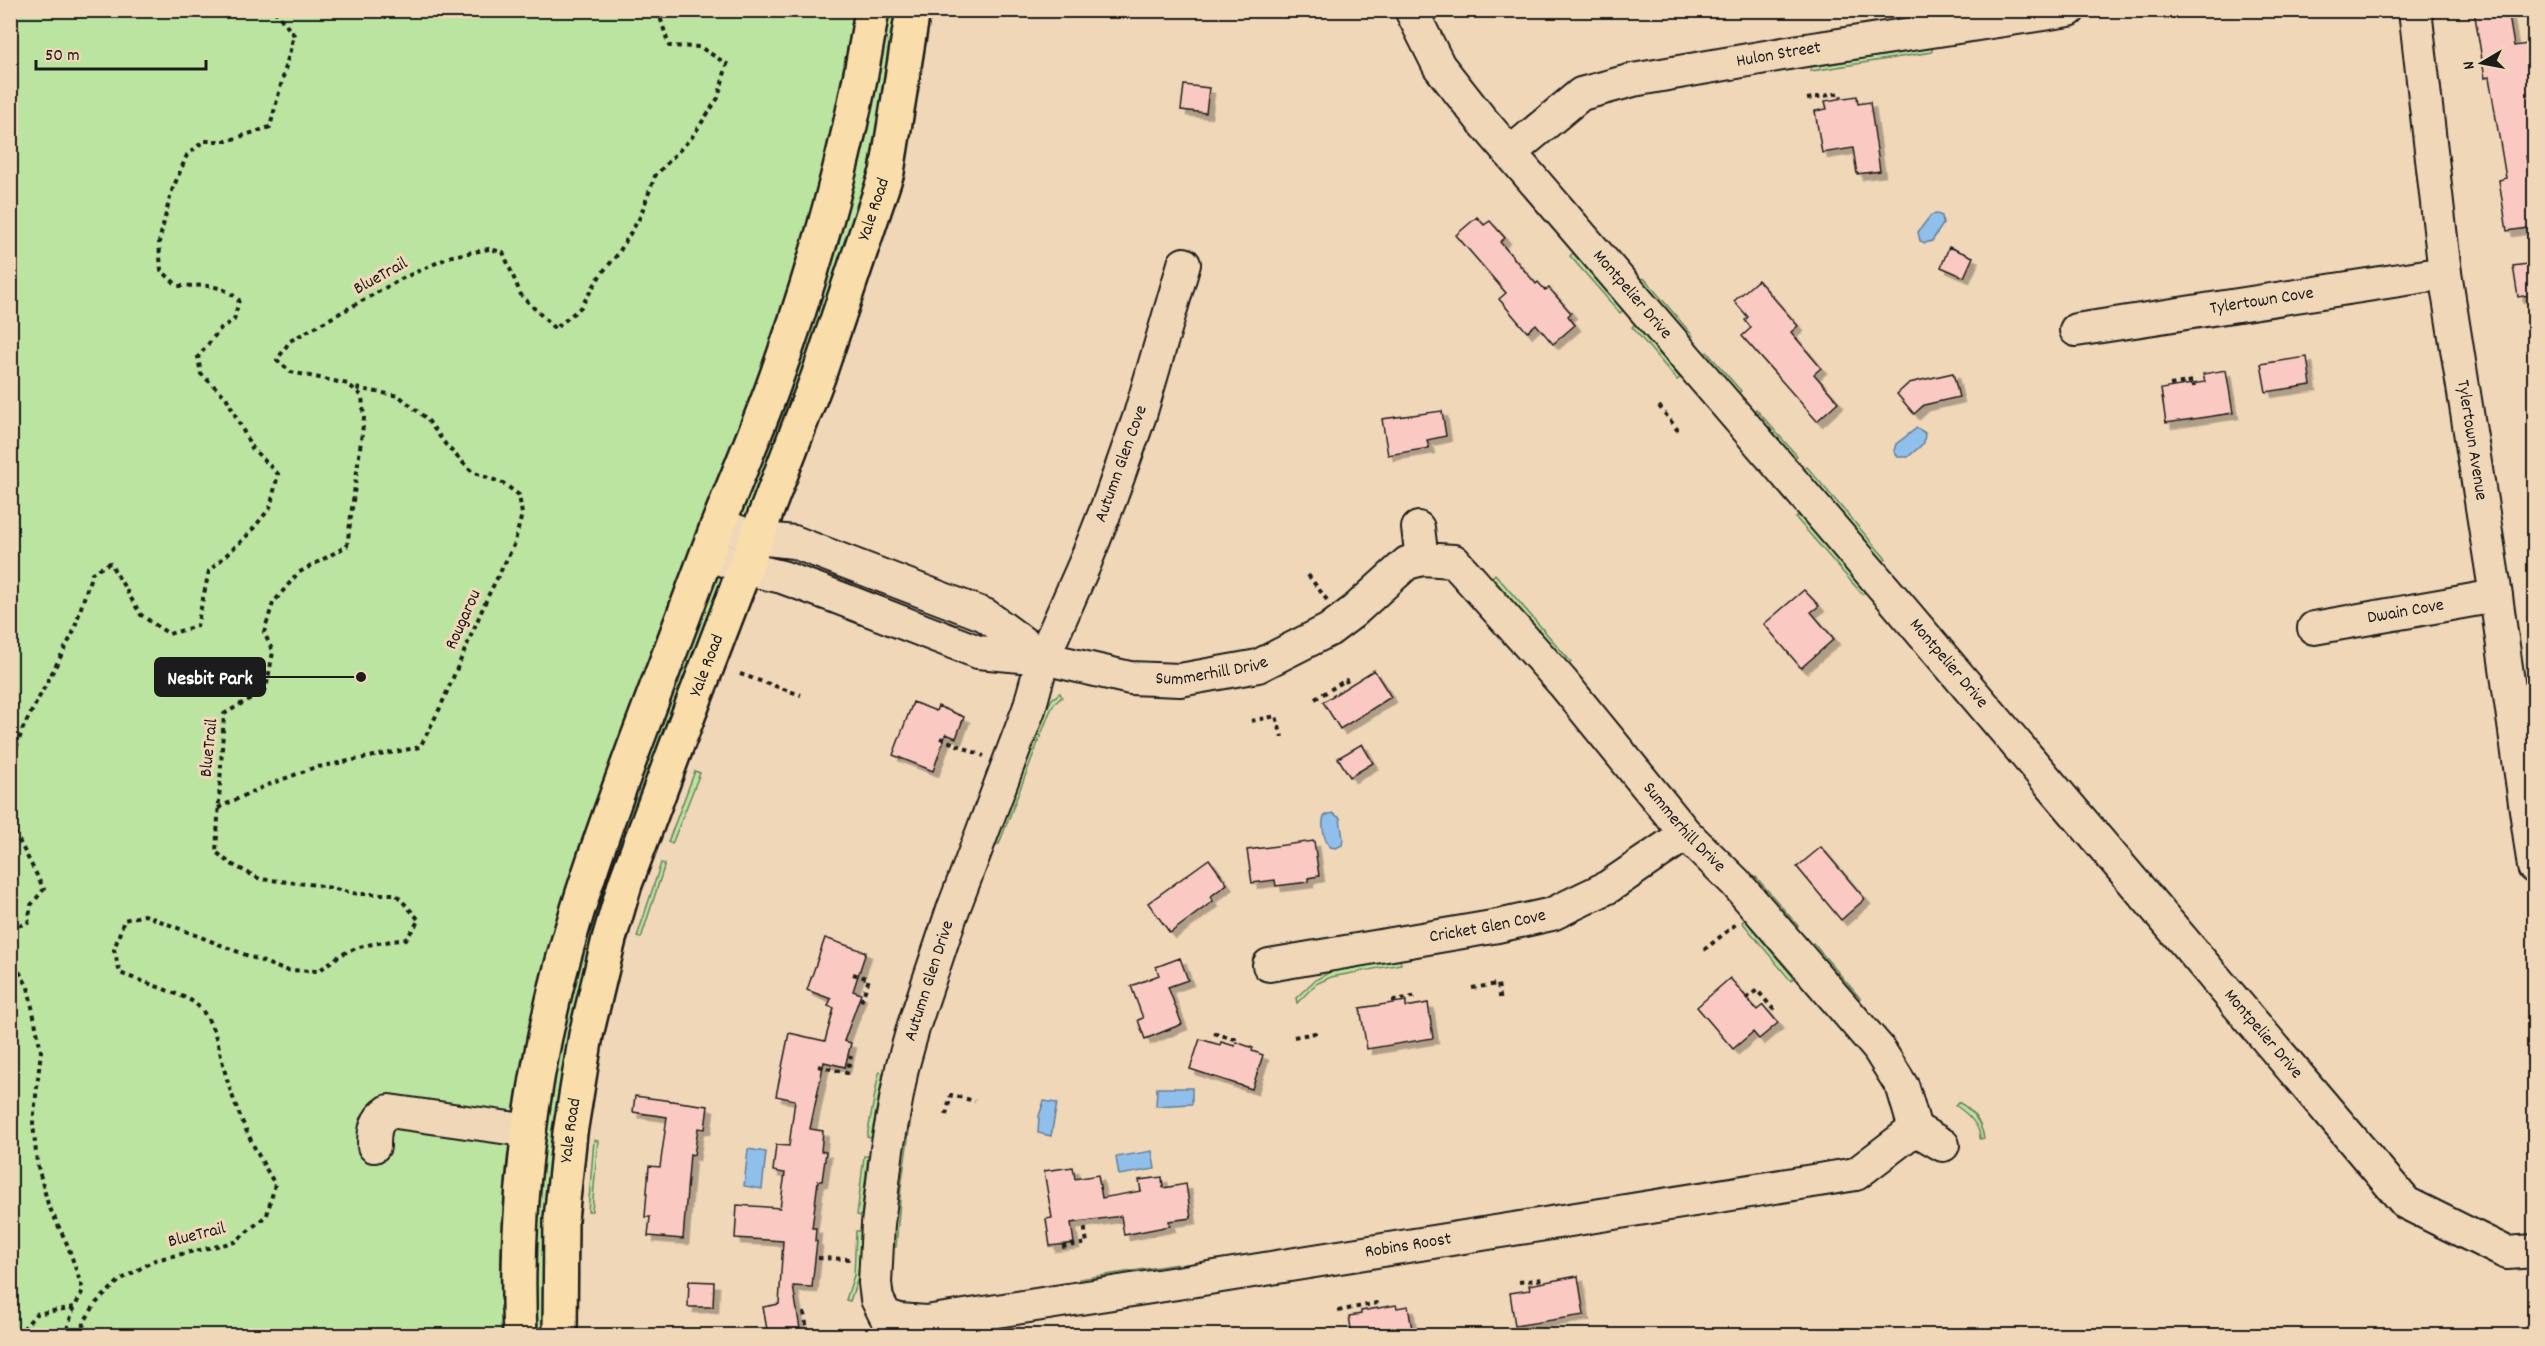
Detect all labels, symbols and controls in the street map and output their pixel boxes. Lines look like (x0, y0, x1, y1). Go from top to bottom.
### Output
scale bar (36, 33, 206, 71)
north arrow (2452, 33, 2512, 93)
street label: Hulon Street (1734, 35, 1823, 74)
text: 50 m (45, 44, 80, 69)
text: N (2458, 59, 2482, 71)
street label: Yale Road (852, 175, 897, 244)
street label: Montpelier Drive (1586, 245, 1678, 345)
street label: BlueTrail (349, 252, 413, 302)
street label: Tylertown Cove (2208, 281, 2315, 322)
street label: Tylertown Avenue (2450, 378, 2493, 502)
street label: Autumn Glen Cove (1089, 402, 1155, 526)
street label: Rougarou (440, 586, 488, 654)
street label: Dwain Cove (2365, 593, 2446, 631)
street label: Montpelier Drive (1903, 613, 1994, 714)
street label: Yale Road (684, 631, 731, 701)
street label: Summerhill Drive (1155, 650, 1273, 693)
callout: Nesbit Park (155, 658, 265, 696)
text: Nesbit Park (167, 666, 253, 694)
street label: BlueTrail (195, 717, 226, 778)
street label: Summerhill Drive (1636, 777, 1731, 879)
street label: Cricket Glen Cove (1427, 903, 1549, 950)
street label: Autumn Glen Drive (899, 918, 961, 1044)
street label: Montpelier Drive (2217, 984, 2308, 1085)
street label: Yale Road (554, 1096, 588, 1164)
street label: BlueTrail (166, 1217, 229, 1255)
street label: Robins Roost (1363, 1227, 1453, 1265)

